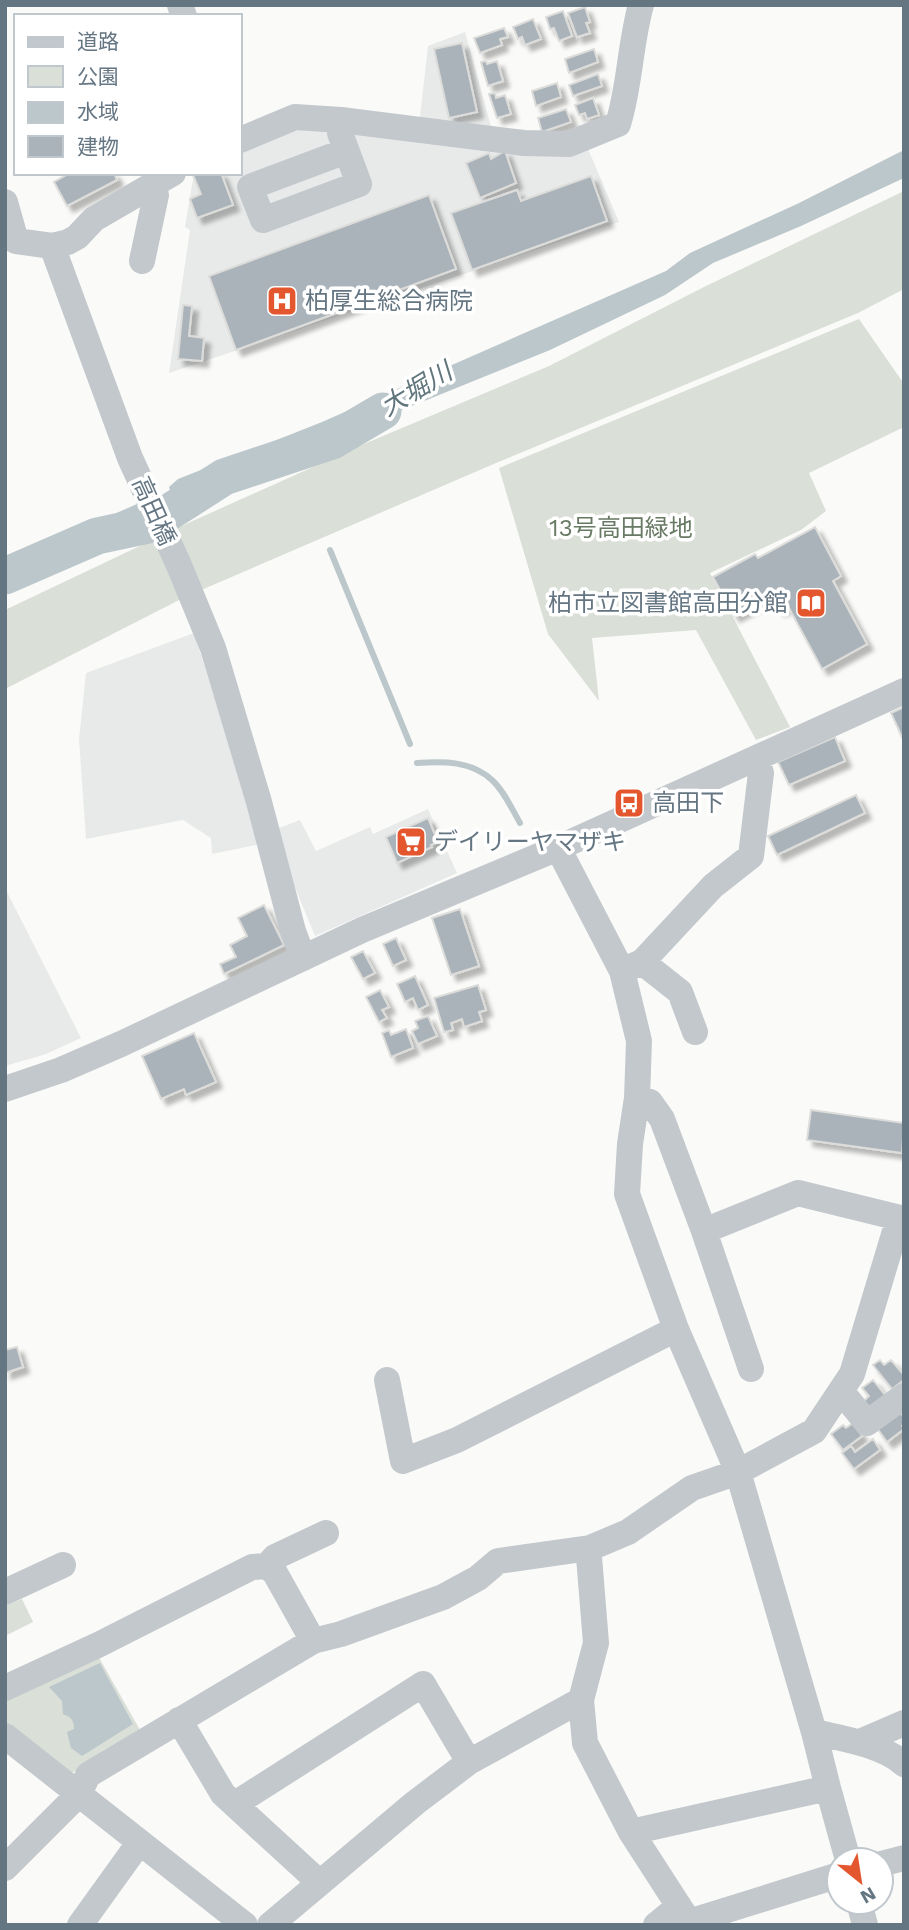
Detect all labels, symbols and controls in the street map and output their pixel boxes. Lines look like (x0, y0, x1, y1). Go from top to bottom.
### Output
legend (14, 14, 242, 175)
text: 道路 (77, 29, 119, 54)
text: 公園 (77, 64, 119, 89)
text: 水域 (77, 99, 119, 124)
text: 建物 (77, 134, 119, 159)
hospital icon: 柏厚生総合病院 (265, 284, 299, 318)
place label: 柏厚生総合病院 (305, 287, 473, 315)
water label: 大堀川 (375, 355, 460, 422)
street label: 高田橋 (127, 472, 181, 550)
park label: 13号高田緑地 (549, 514, 693, 542)
library icon: 柏市立図書館高田分館 (794, 586, 828, 620)
place label: 柏市立図書館高田分館 (548, 589, 788, 617)
bus stop icon: 高田下 (612, 786, 646, 820)
place label: 高田下 (652, 789, 724, 817)
supermarket icon: デイリーヤマザキ (394, 825, 428, 859)
place label: デイリーヤマザキ (434, 828, 626, 856)
north arrow (825, 1846, 895, 1916)
text: N (856, 1882, 880, 1909)

